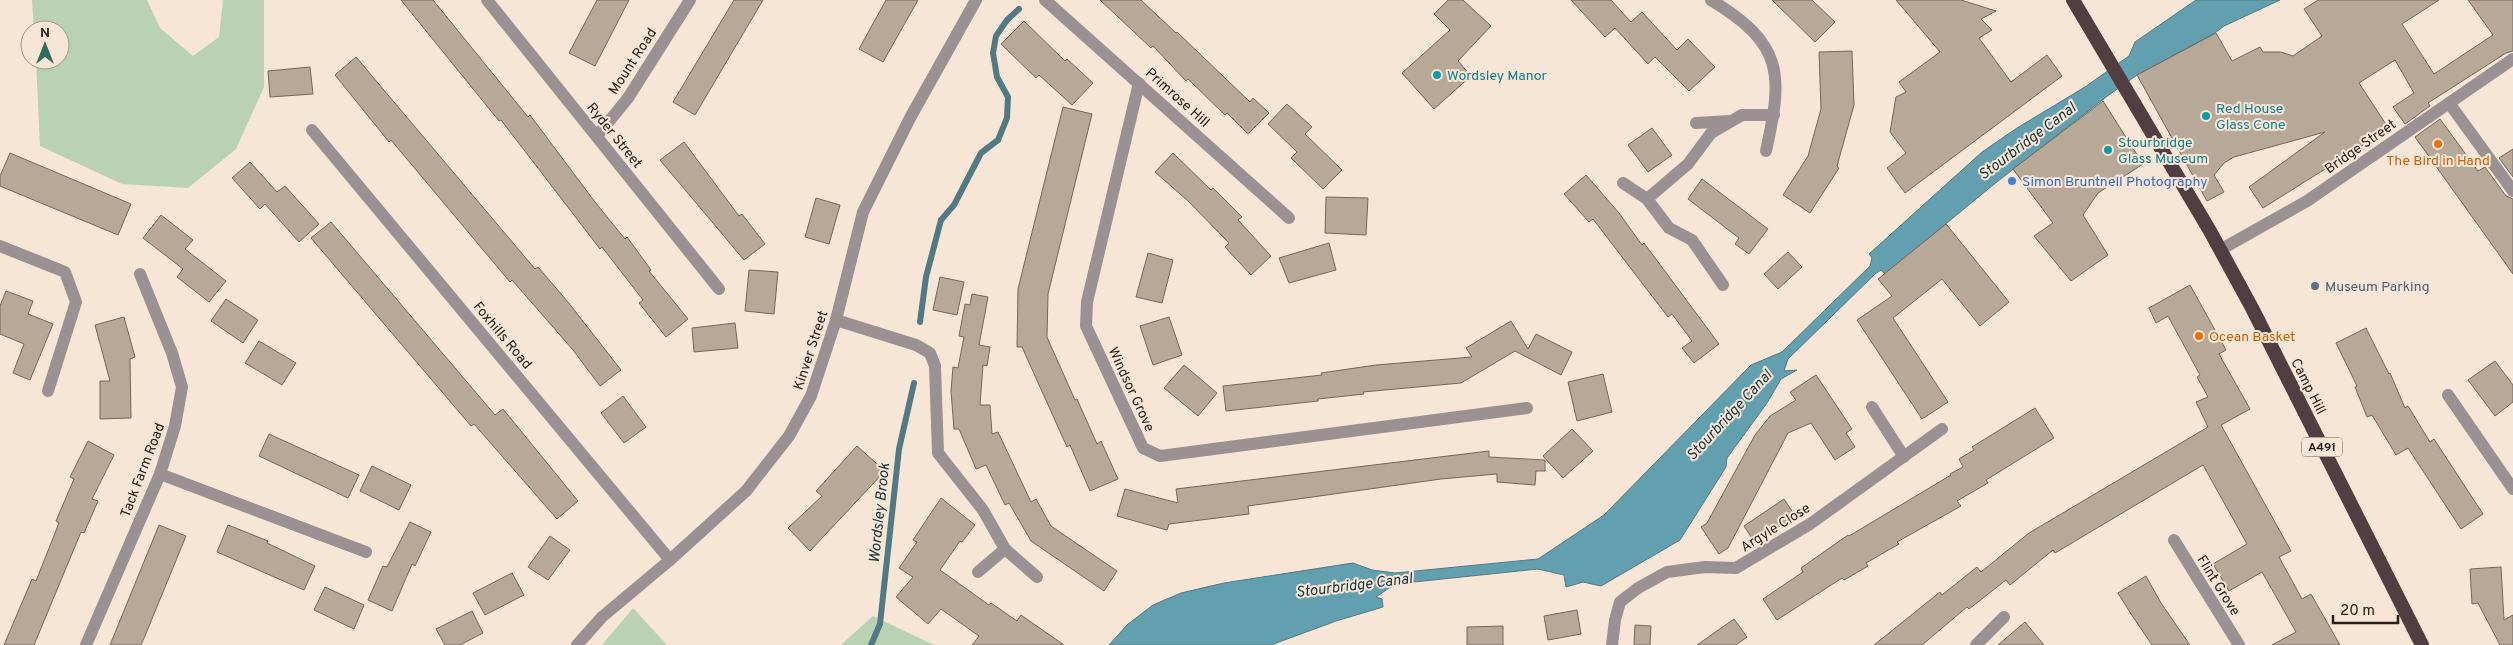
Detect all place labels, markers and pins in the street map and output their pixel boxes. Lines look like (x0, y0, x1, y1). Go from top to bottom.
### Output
place label: Wordsley Manor (1447, 68, 1548, 85)
marker: Wordsley Manor (1431, 69, 1443, 81)
place label: Red House Glass Cone (2216, 101, 2286, 134)
marker: Red House Glass Cone (2200, 110, 2212, 122)
place label: Stourbridge Glass Museum (2118, 135, 2208, 168)
marker: The Bird in Hand (2432, 138, 2444, 150)
marker: Stourbridge Glass Museum (2102, 144, 2114, 156)
place label: The Bird in Hand (2386, 153, 2490, 170)
place label: Simon Bruntnell Photography (2022, 174, 2208, 191)
marker: Simon Bruntnell Photography (2006, 175, 2018, 187)
place label: Museum Parking (2325, 279, 2430, 296)
marker: Museum Parking (2309, 280, 2321, 292)
place label: Ocean Basket (2209, 329, 2295, 346)
marker: Ocean Basket (2193, 330, 2205, 342)

